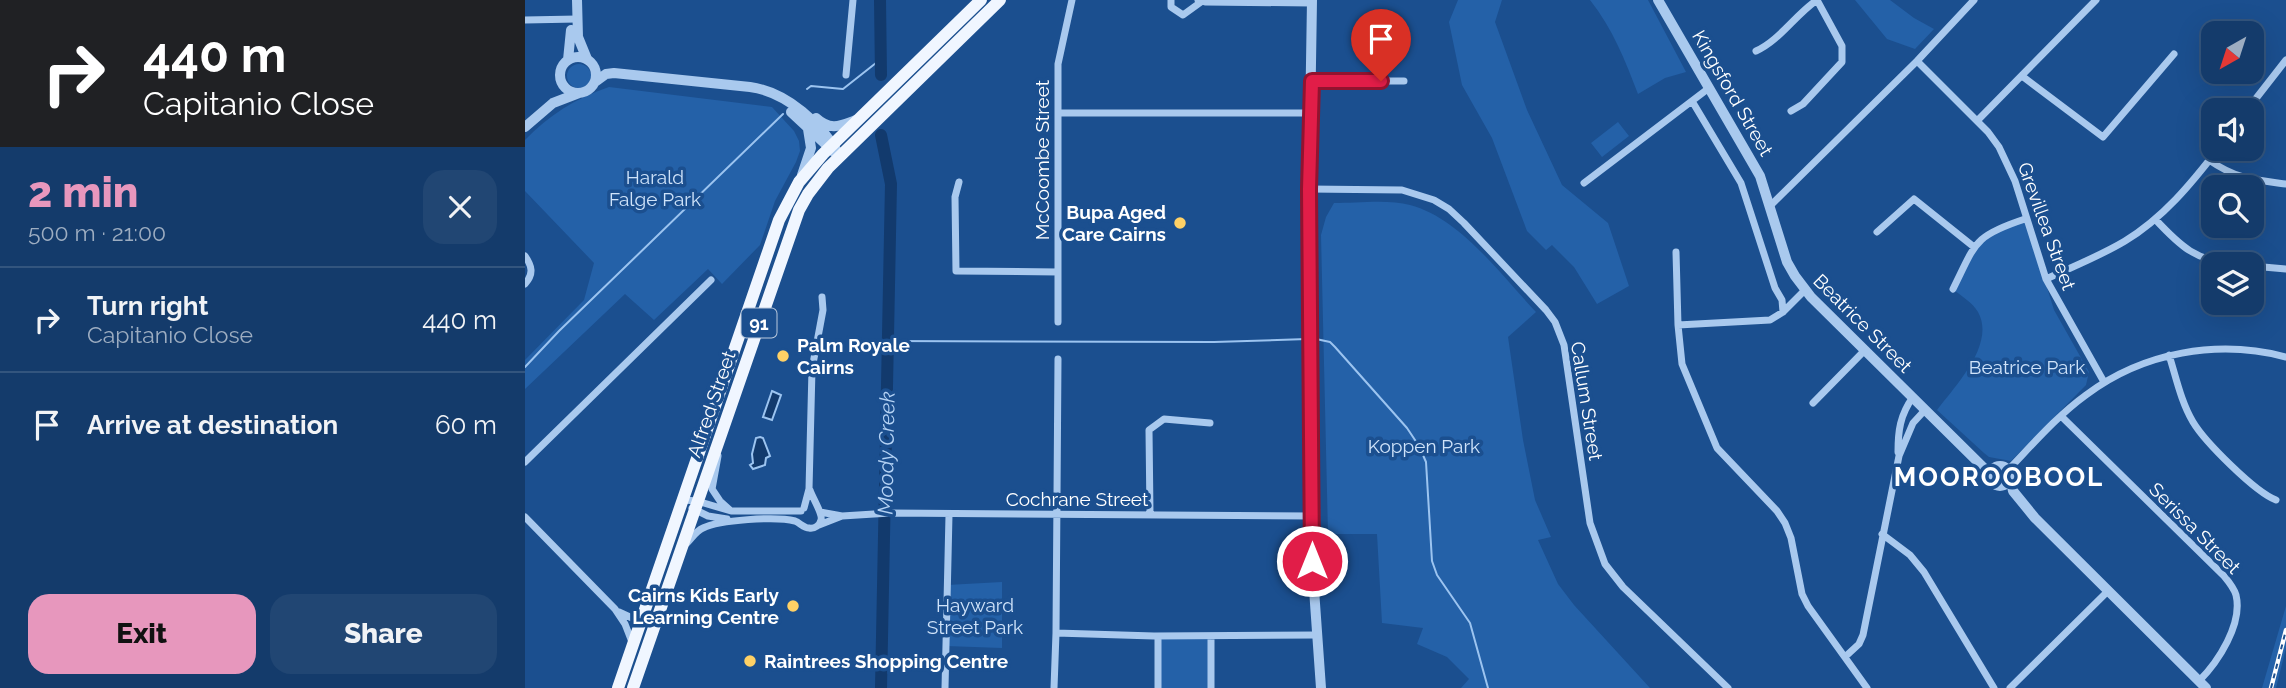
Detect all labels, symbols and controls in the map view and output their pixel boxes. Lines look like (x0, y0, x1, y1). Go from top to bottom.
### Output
pin (1351, 9, 1411, 81)
icon: arrive (1362, 20, 1400, 58)
north arrow (2201, 21, 2265, 84)
map controls (2201, 21, 2264, 315)
text: 440 m (143, 26, 286, 83)
street label: Kingsford Street (1688, 26, 1778, 160)
icon: right (28, 28, 119, 119)
street label: McCoombe Street (1031, 79, 1053, 240)
text: Capitanio Close (143, 85, 374, 122)
button: sound (2201, 98, 2264, 161)
street label: Grevillea Street (2014, 159, 2081, 294)
park label: Harald Falge Park (609, 166, 701, 210)
text: 2 min (28, 168, 138, 217)
button: close (423, 170, 497, 244)
button: search (2201, 175, 2264, 238)
place label: Bupa Aged Care Cairns (1062, 201, 1166, 245)
marker: Bupa Aged Care Cairns (1172, 215, 1188, 231)
text: 500 m · 21:00 (28, 219, 166, 246)
button: layers (2201, 252, 2264, 315)
street label: Beatrice Street (1809, 269, 1917, 377)
text: Turn right (87, 291, 208, 321)
icon: right (28, 301, 66, 339)
text: 440 m (422, 305, 497, 335)
road number: 91 (741, 309, 777, 338)
text: Capitanio Close (87, 321, 253, 348)
place label: Palm Royale Cairns (797, 334, 910, 378)
street label: Callum Street (1567, 340, 1607, 463)
street label: Alfred Street (683, 347, 740, 460)
marker: Palm Royale Cairns (775, 348, 791, 364)
park label: Beatrice Park (1969, 356, 2085, 378)
water label: Moody Creek (872, 391, 900, 515)
icon: arrive (28, 406, 66, 444)
text: Arrive at destination (87, 410, 338, 440)
text: 60 m (435, 410, 497, 440)
park label: Koppen Park (1368, 435, 1480, 457)
district label: MOOROOBOOL (1894, 462, 2104, 492)
street label: Serissa Street (2145, 478, 2246, 579)
street label: Cochrane Street (1006, 488, 1149, 510)
position arrow (1275, 524, 1349, 598)
place label: Cairns Kids Early Learning Centre (628, 584, 780, 628)
button: Exit (28, 594, 256, 674)
button: Share (270, 594, 497, 674)
park label: Hayward Street Park (927, 594, 1023, 638)
marker: Cairns Kids Early Learning Centre (785, 598, 801, 614)
place label: Raintrees Shopping Centre (764, 650, 1008, 672)
marker: Raintrees Shopping Centre (742, 653, 758, 669)

